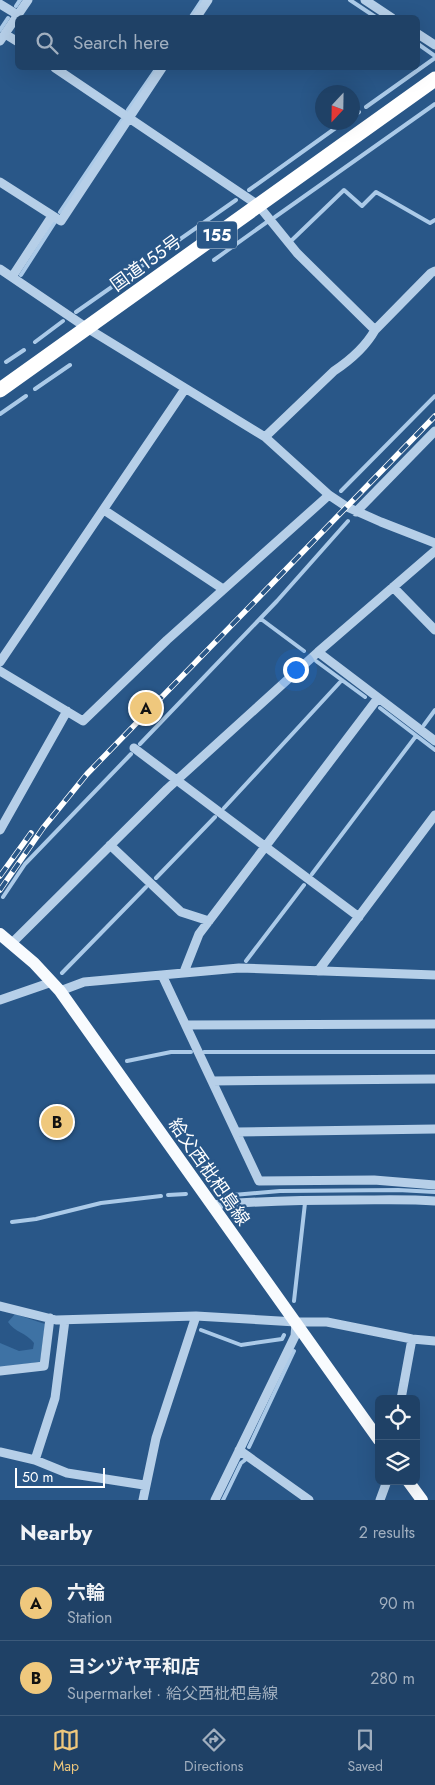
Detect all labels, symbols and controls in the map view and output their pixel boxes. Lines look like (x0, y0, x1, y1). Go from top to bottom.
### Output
search box (15, 15, 420, 70)
icon: search (33, 29, 61, 57)
text: Search here (73, 29, 169, 56)
north arrow (315, 85, 360, 130)
road number: 155 (197, 222, 237, 248)
street label: 国道155号 (105, 228, 187, 298)
your location (283, 657, 309, 683)
pin: A (130, 689, 162, 727)
pin: B (41, 1103, 73, 1141)
street label: 給父西枇杷島線 (162, 1113, 256, 1231)
map controls (375, 1395, 420, 1485)
button: locate (375, 1395, 420, 1440)
button: layers (375, 1440, 420, 1485)
scale bar (15, 1465, 105, 1488)
text: 50 m (22, 1467, 53, 1487)
text: Nearby (20, 1518, 92, 1548)
text: 2 results (359, 1521, 415, 1544)
text: 六輪 (67, 1579, 105, 1606)
text: A (30, 1592, 42, 1615)
text: 90 m (379, 1592, 415, 1615)
text: Station (67, 1606, 112, 1629)
text: ヨシヅヤ平和店 (67, 1653, 200, 1680)
text: B (31, 1667, 41, 1690)
text: 280 m (370, 1667, 415, 1690)
text: Supermarket · 給父西枇杷島線 (67, 1682, 278, 1705)
tab: Map (52, 1726, 80, 1776)
tab: Directions (184, 1726, 243, 1776)
tab: Saved (347, 1726, 383, 1776)

